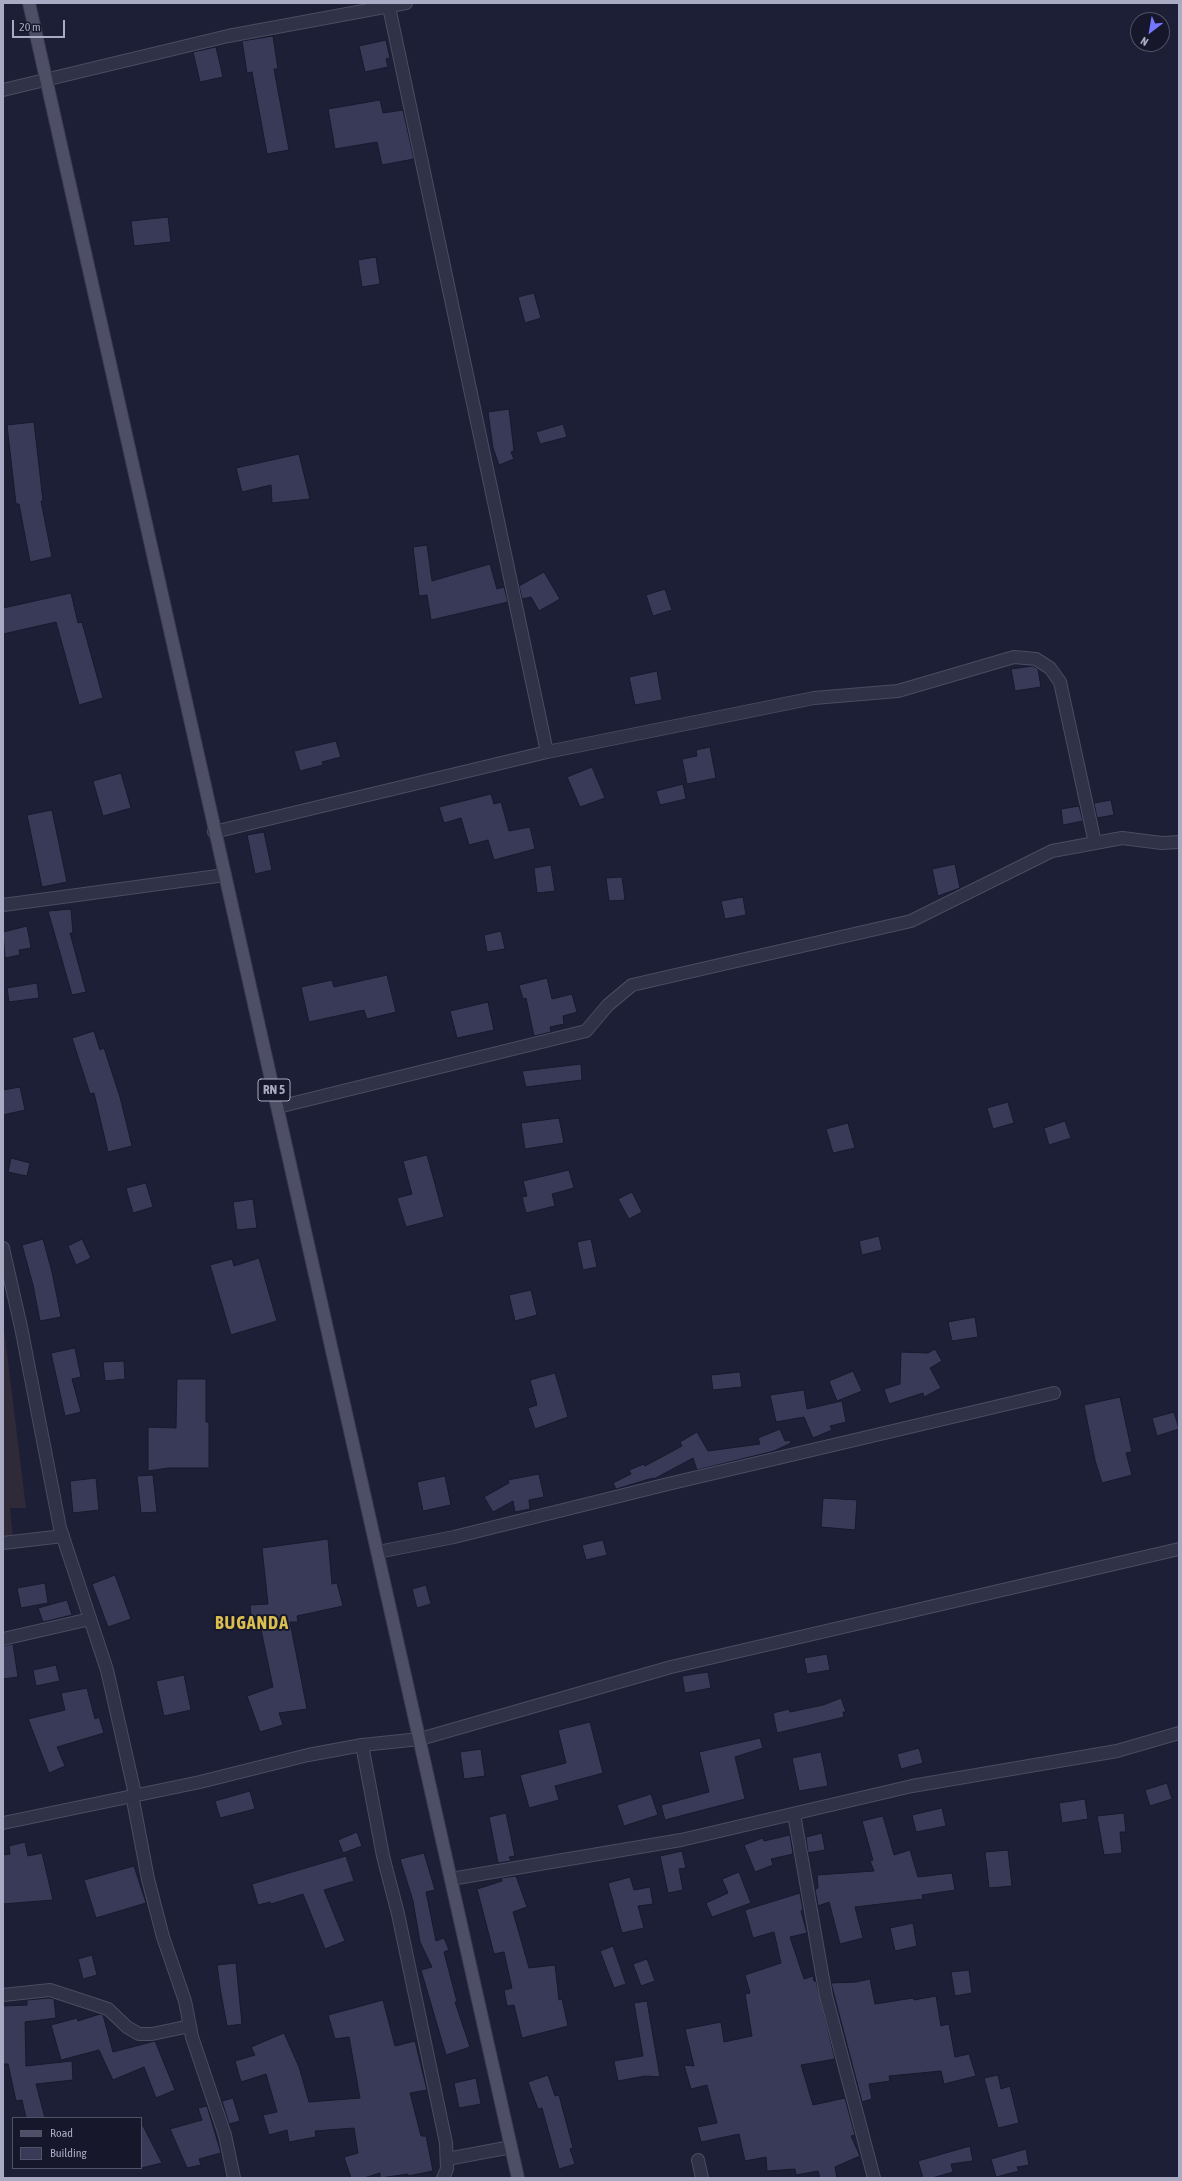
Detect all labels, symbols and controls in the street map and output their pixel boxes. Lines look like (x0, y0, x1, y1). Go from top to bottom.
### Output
scale bar (14, 12, 67, 38)
north arrow (1130, 12, 1170, 52)
text: 20 m (19, 20, 41, 34)
text: N (1138, 35, 1150, 48)
road number: RN 5 (258, 1079, 290, 1101)
district label: BUGANDA (215, 1612, 289, 1634)
legend (12, 2117, 142, 2169)
text: Road (50, 2126, 73, 2140)
text: Building (50, 2146, 87, 2160)

